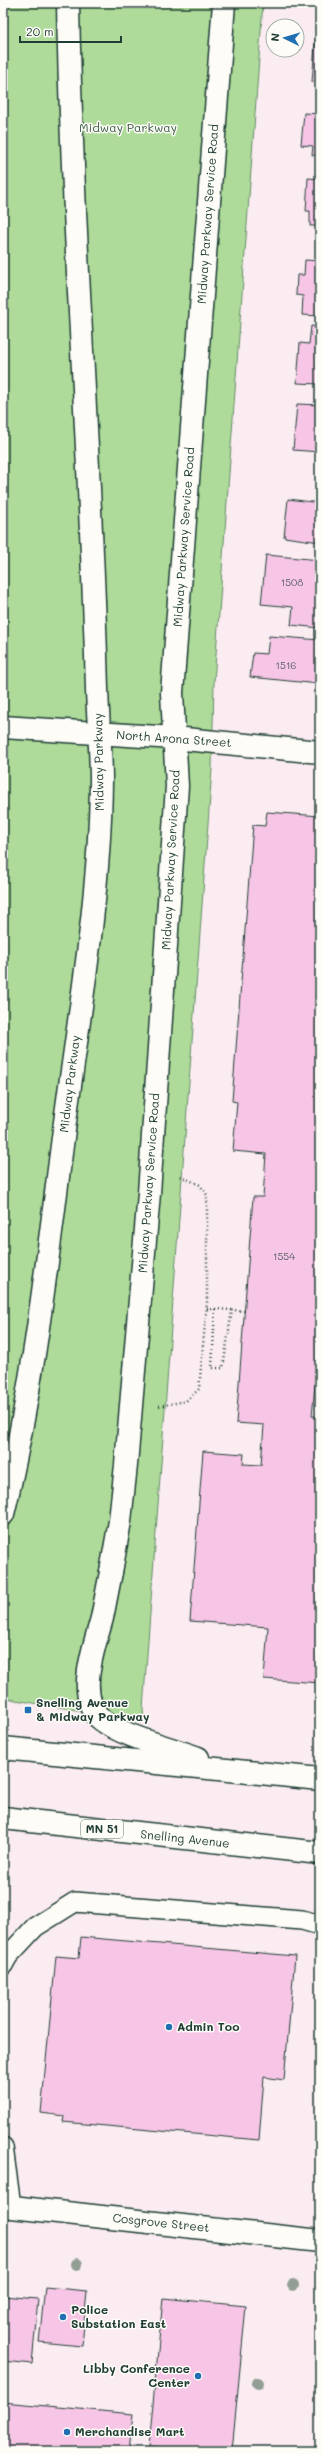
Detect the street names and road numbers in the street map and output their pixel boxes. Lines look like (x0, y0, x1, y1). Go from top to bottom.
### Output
street label: Midway Parkway Service Road (193, 123, 221, 304)
street label: Midway Parkway Service Road (169, 446, 197, 627)
street label: Midway Parkway (89, 713, 107, 811)
street label: North Arona Street (116, 726, 232, 750)
street label: Midway Parkway Service Road (157, 769, 183, 950)
street label: Midway Parkway (55, 1034, 83, 1133)
street label: Midway Parkway Service Road (134, 1092, 162, 1273)
road number: MN 51 (81, 1820, 123, 1838)
street label: Snelling Avenue (140, 1825, 230, 1851)
street label: Cosgrove Street (112, 2209, 210, 2235)

